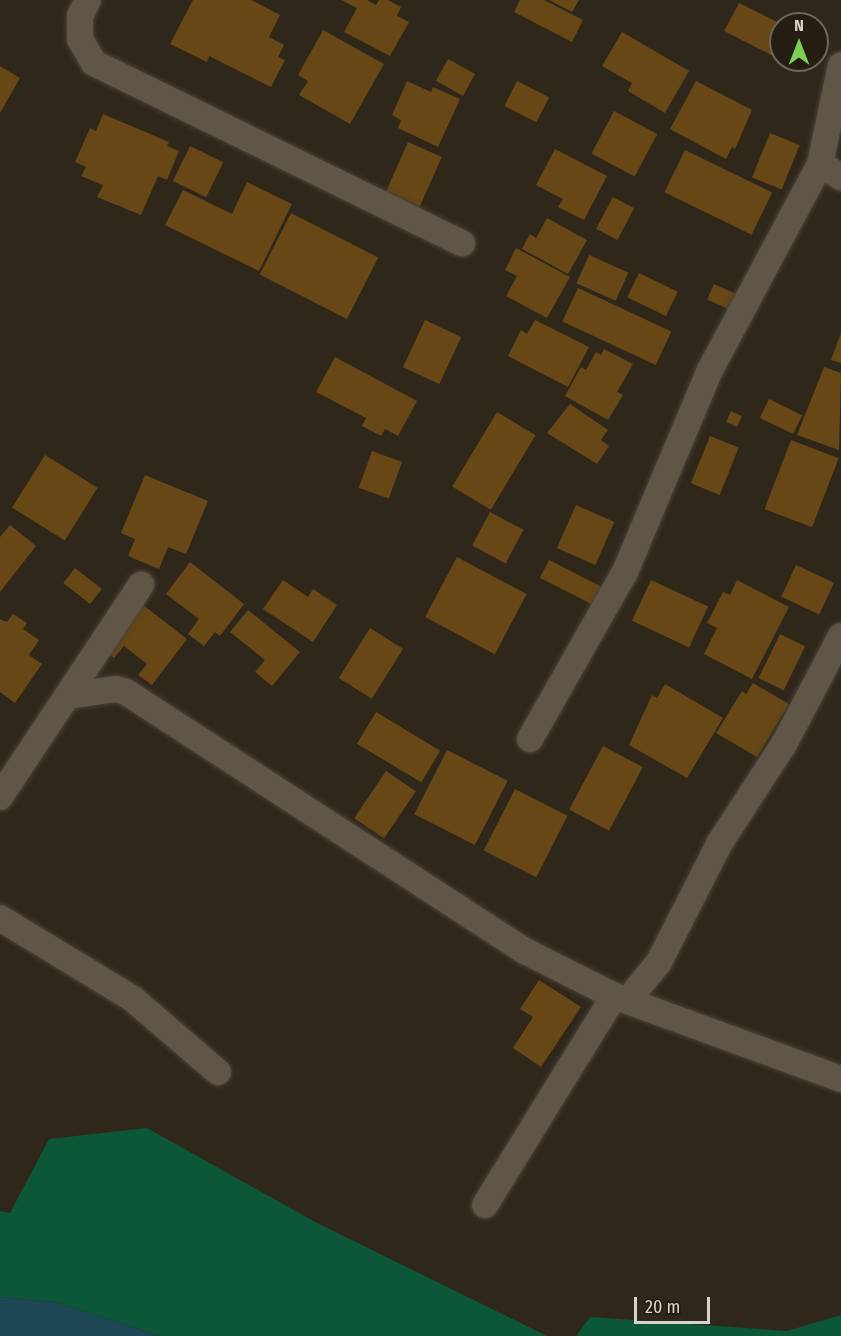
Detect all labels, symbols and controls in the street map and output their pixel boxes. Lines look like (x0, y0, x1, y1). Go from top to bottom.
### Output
north arrow (769, 12, 829, 72)
text: N (794, 16, 804, 35)
scale bar (637, 1285, 714, 1323)
text: 20 m (645, 1296, 680, 1318)

